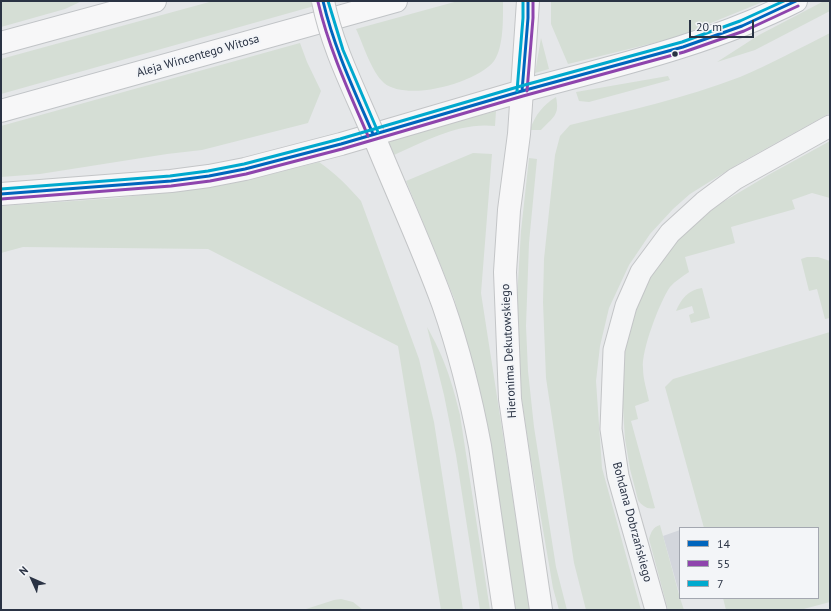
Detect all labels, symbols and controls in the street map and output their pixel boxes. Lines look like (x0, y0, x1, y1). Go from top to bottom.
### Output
scale bar (691, 12, 756, 38)
text: 20 m (696, 19, 722, 34)
street label: Aleja Wincentego Witosa (135, 32, 261, 80)
unlabelled marker (670, 49, 680, 59)
street label: Hieronima Dekutowskiego (498, 283, 520, 419)
street label: Bohdana Dobrzańskiego (609, 460, 655, 584)
legend (679, 527, 819, 599)
text: 14 (717, 536, 730, 551)
text: 55 (717, 556, 730, 571)
north arrow (12, 559, 52, 599)
text: N (16, 563, 31, 578)
text: 7 (717, 576, 724, 591)

